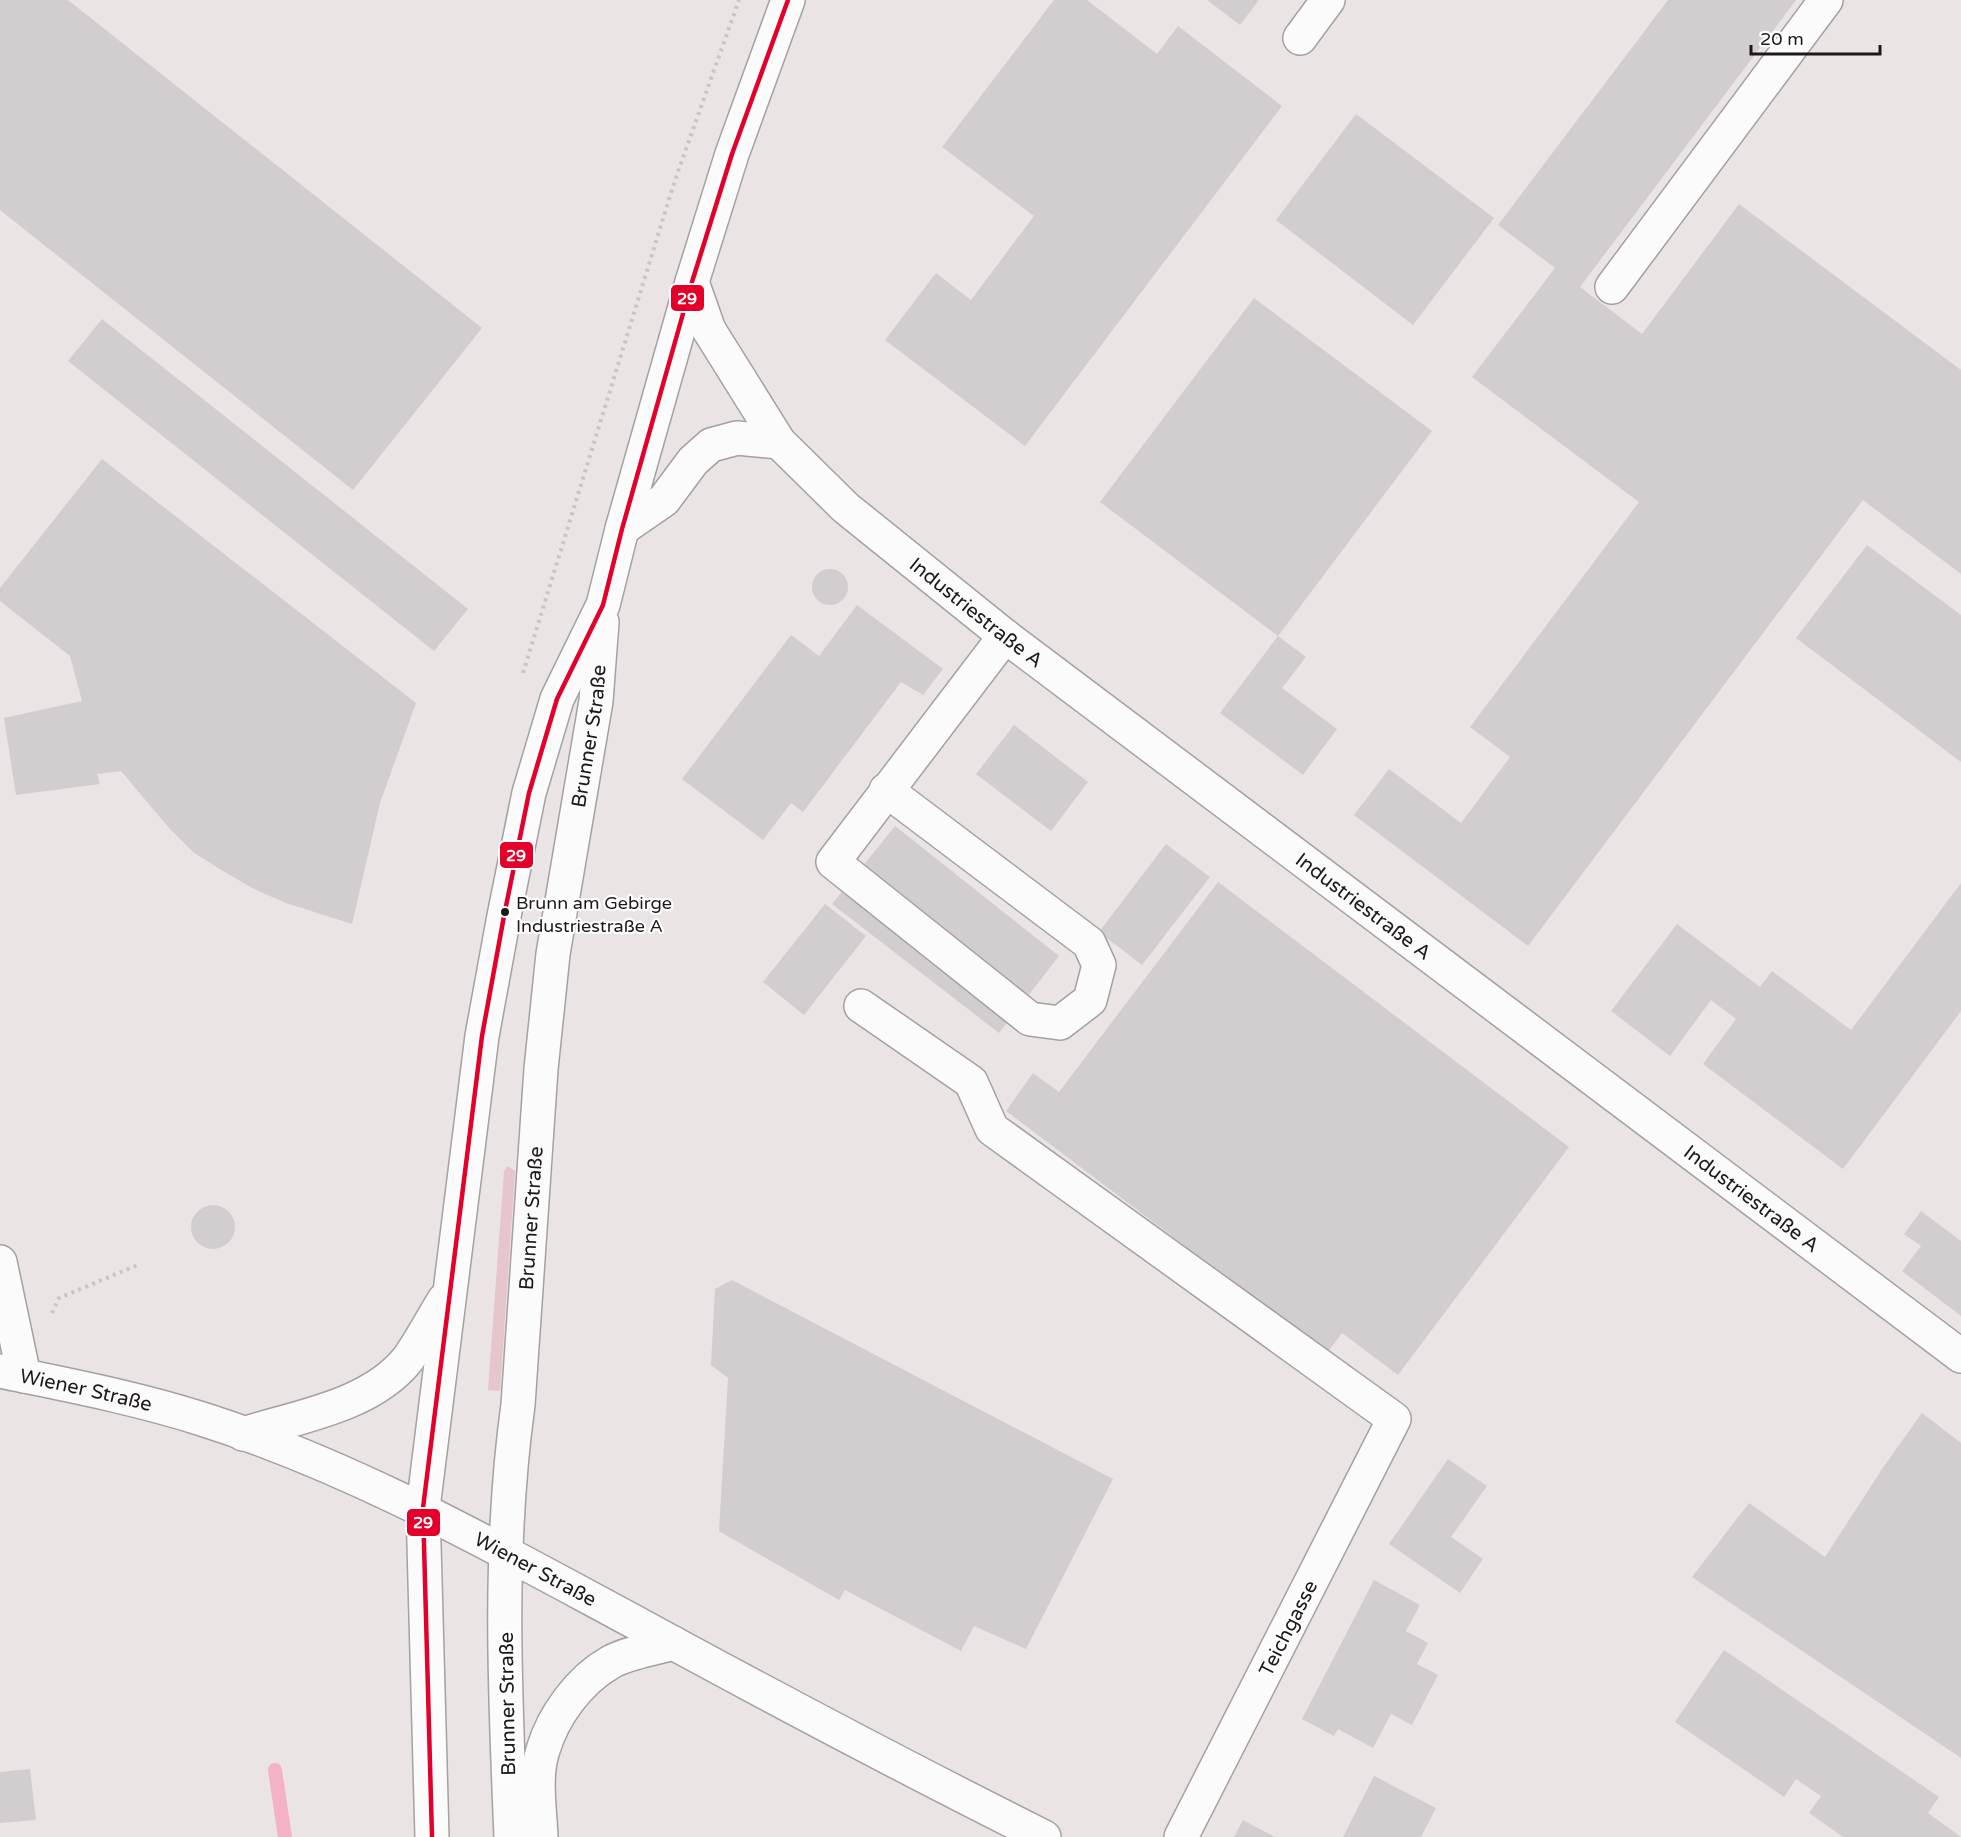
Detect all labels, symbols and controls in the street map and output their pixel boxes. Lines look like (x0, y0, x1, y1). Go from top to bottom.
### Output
scale bar (1751, 18, 1880, 56)
text: 20 m (1760, 28, 1804, 50)
line badge: 29 (670, 284, 705, 312)
text: 29 (677, 289, 697, 309)
street label: Industriestraße A (904, 553, 1047, 673)
street label: Brunner Straße (567, 664, 612, 809)
line badge: 29 (499, 841, 534, 869)
text: 29 (506, 846, 526, 866)
street label: Industriestraße A (1290, 848, 1435, 966)
place label: Brunn am Gebirge Industriestraße A (516, 892, 672, 937)
marker: Brunn am Gebirge Industriestraße A (499, 906, 511, 918)
street label: Industriestraße A (1679, 1140, 1824, 1258)
street label: Brunner Straße (515, 1145, 549, 1291)
street label: Wiener Straße (18, 1364, 154, 1417)
line badge: 29 (406, 1508, 441, 1537)
text: 29 (413, 1513, 433, 1533)
street label: Wiener Straße (470, 1528, 600, 1612)
street label: Teichgasse (1254, 1576, 1323, 1680)
street label: Brunner Straße (495, 1632, 521, 1776)

